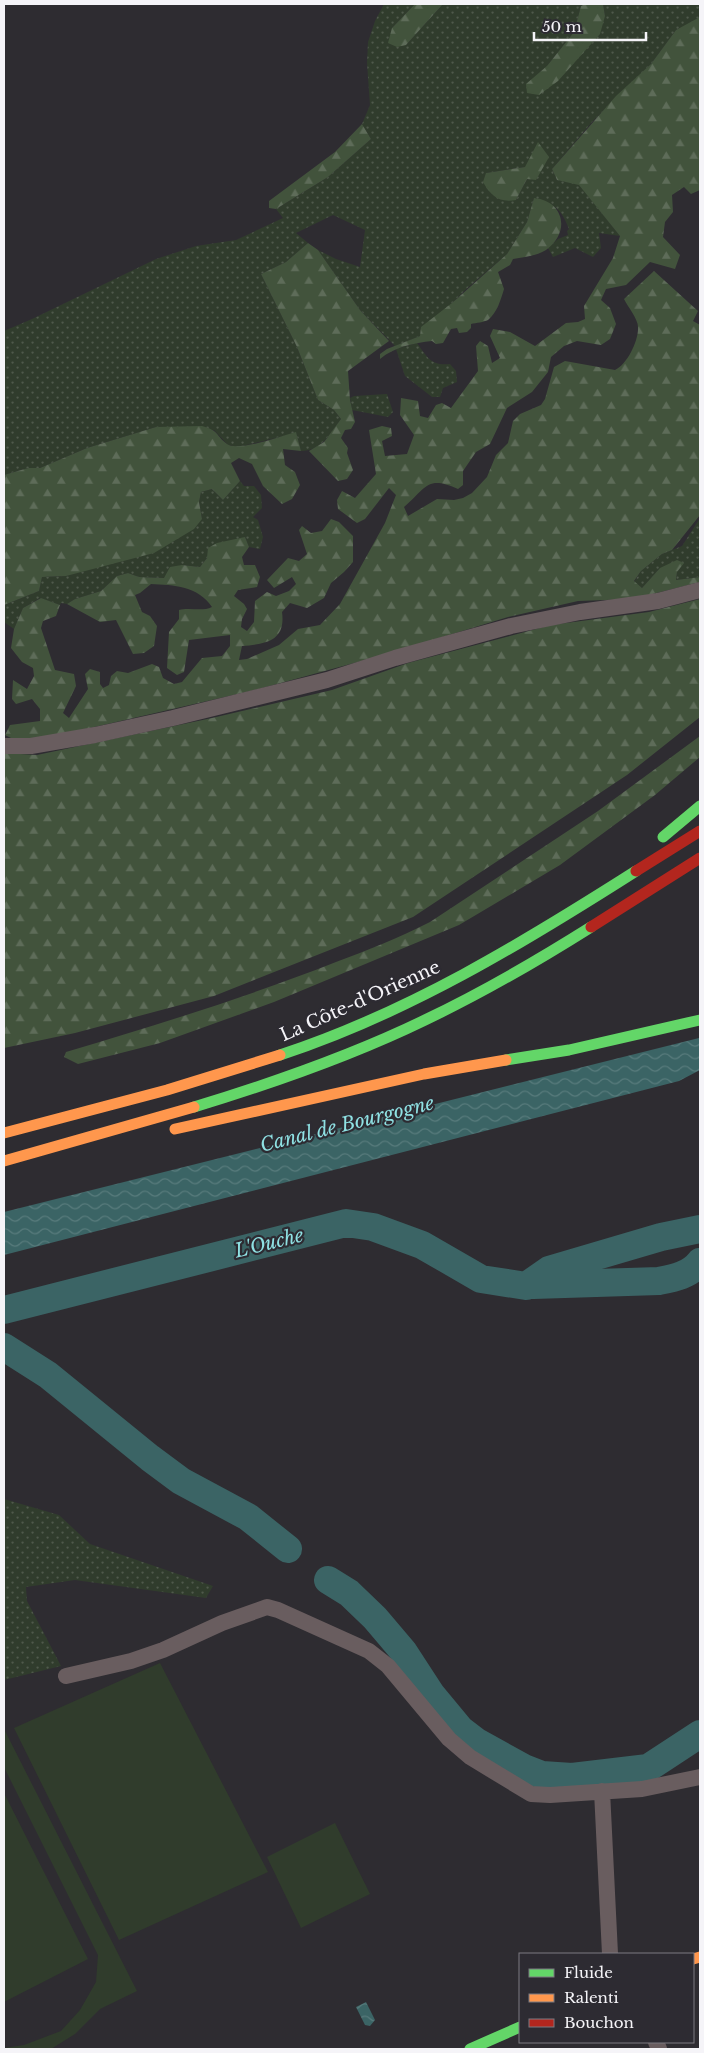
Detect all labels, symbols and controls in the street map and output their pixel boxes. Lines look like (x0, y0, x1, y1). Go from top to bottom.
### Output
scale bar (534, 10, 646, 42)
text: 50 m (542, 17, 582, 36)
street label: La Côte-d'Orienne (277, 956, 443, 1046)
water label: Canal de Bourgogne (258, 1091, 437, 1157)
water label: L'Ouche (231, 1223, 306, 1263)
legend (519, 1953, 694, 2043)
text: Fluide (564, 1963, 613, 1982)
text: Ralenti (564, 1988, 619, 2007)
text: Bouchon (564, 2013, 634, 2032)

